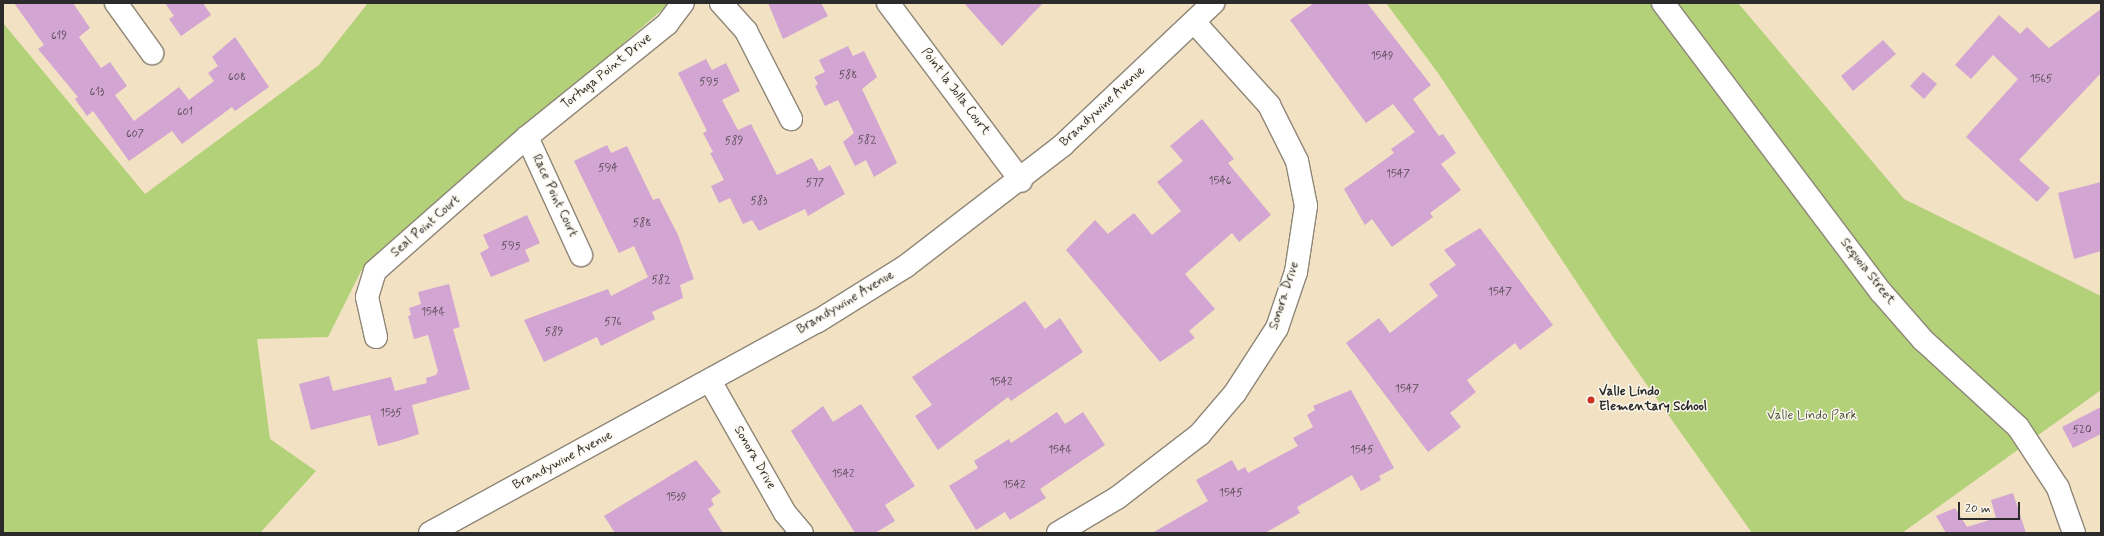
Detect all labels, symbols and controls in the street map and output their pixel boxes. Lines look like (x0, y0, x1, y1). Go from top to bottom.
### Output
house number: 619 (51, 29, 67, 43)
street label: Tortuga Point Drive (561, 33, 653, 111)
street label: Point la Jolla Court (917, 46, 993, 138)
house number: 1549 (1371, 49, 1393, 63)
street label: Brandywine Avenue (1056, 63, 1150, 151)
house number: 588 (839, 68, 857, 82)
house number: 608 (228, 70, 246, 84)
house number: 1565 (2030, 72, 2052, 86)
house number: 595 (699, 75, 719, 89)
house number: 613 (90, 85, 104, 99)
house number: 601 (177, 105, 193, 119)
house number: 607 (126, 127, 144, 141)
house number: 582 (857, 133, 877, 147)
house number: 589 (725, 134, 743, 148)
street label: Race Point Court (527, 151, 581, 241)
house number: 594 (598, 161, 618, 175)
house number: 1547 (1386, 167, 1410, 181)
house number: 1546 (1209, 174, 1231, 188)
house number: 577 (806, 176, 824, 190)
street label: Seal Point Court (387, 192, 465, 262)
house number: 583 (750, 194, 768, 208)
house number: 588 (633, 216, 651, 230)
street label: Sequoia Street (1836, 236, 1898, 308)
house number: 595 (501, 239, 521, 253)
street label: Sonora Drive (1267, 260, 1303, 332)
street label: Brandywine Avenue (794, 267, 898, 339)
house number: 582 (651, 273, 671, 287)
house number: 1547 (1488, 285, 1512, 299)
house number: 1544 (421, 305, 445, 319)
house number: 576 (604, 315, 622, 329)
house number: 589 (545, 325, 563, 339)
house number: 1542 (990, 375, 1012, 389)
house number: 1547 (1395, 382, 1419, 396)
place label: Valle Lindo Elementary School (1599, 385, 1707, 416)
marker: Valle Lindo Elementary School (1586, 395, 1596, 405)
house number: 1535 (380, 406, 402, 420)
park label: Valle Lindo Park (1767, 408, 1857, 424)
house number: 520 (2072, 423, 2092, 437)
street label: Sonora Drive (730, 424, 778, 492)
street label: Brandywine Avenue (509, 428, 617, 494)
house number: 1544 (1048, 443, 1072, 457)
house number: 1545 (1350, 443, 1374, 457)
house number: 1542 (832, 467, 854, 481)
house number: 1542 (1003, 478, 1025, 492)
house number: 1545 (1219, 486, 1243, 500)
house number: 1539 (666, 490, 686, 504)
scale bar (1960, 494, 2022, 520)
text: 20 m (1965, 501, 1991, 517)

